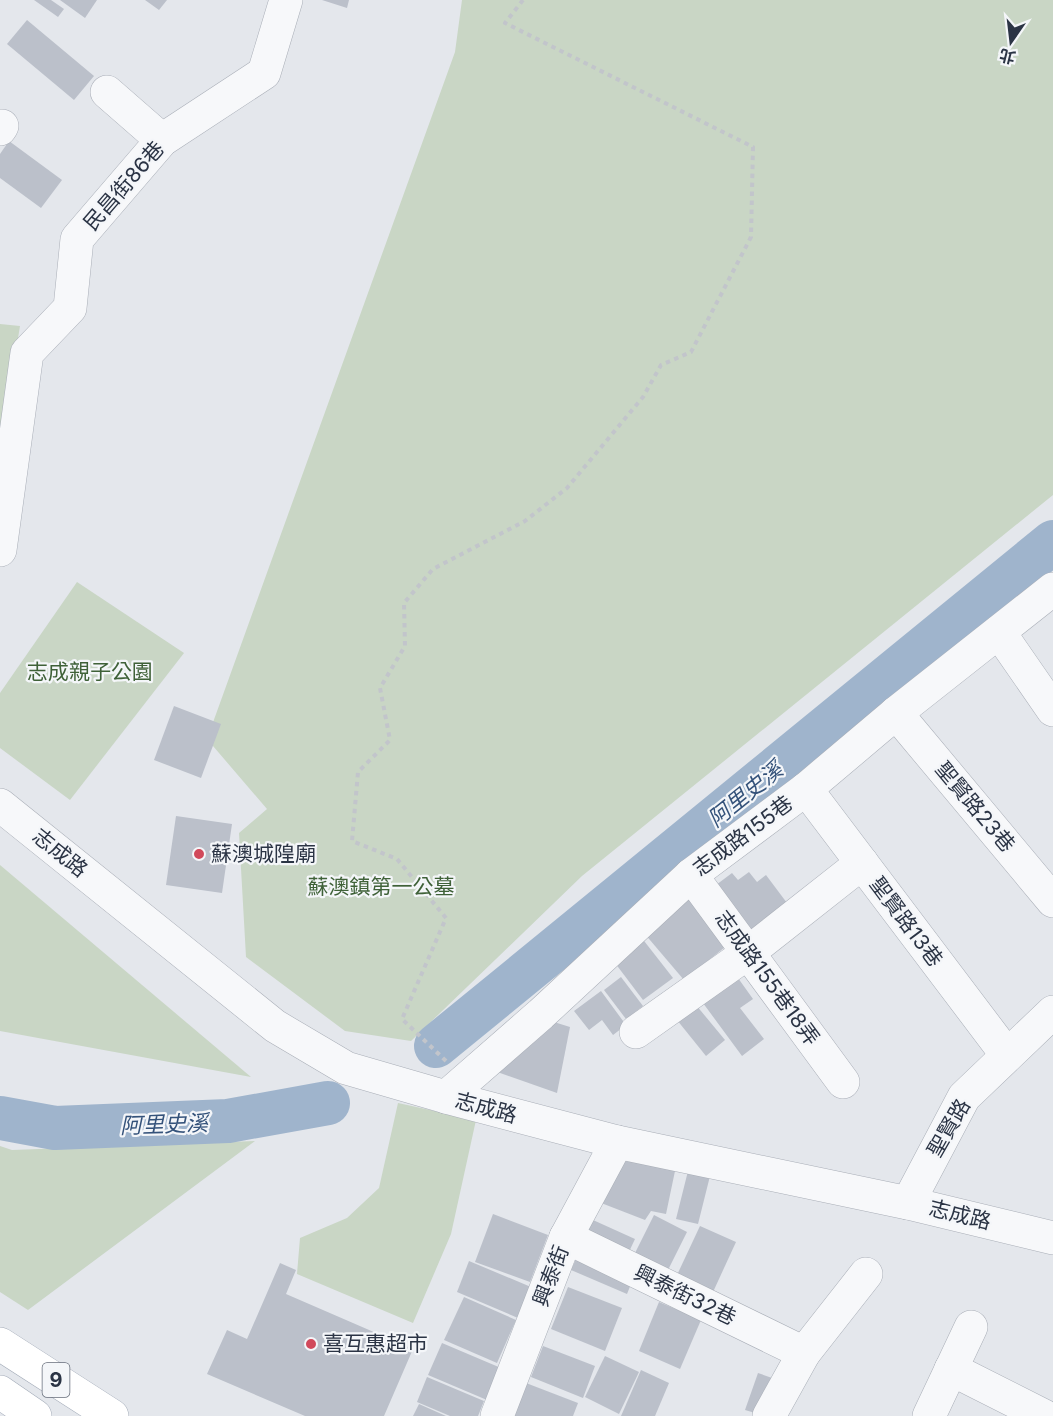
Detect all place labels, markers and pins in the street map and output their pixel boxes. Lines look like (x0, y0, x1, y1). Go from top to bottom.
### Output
place label: 蘇澳城隍廟 (211, 841, 316, 866)
marker: 蘇澳城隍廟 (192, 847, 206, 861)
place label: 喜互惠超市 (323, 1331, 428, 1356)
marker: 喜互惠超市 (304, 1337, 318, 1351)

